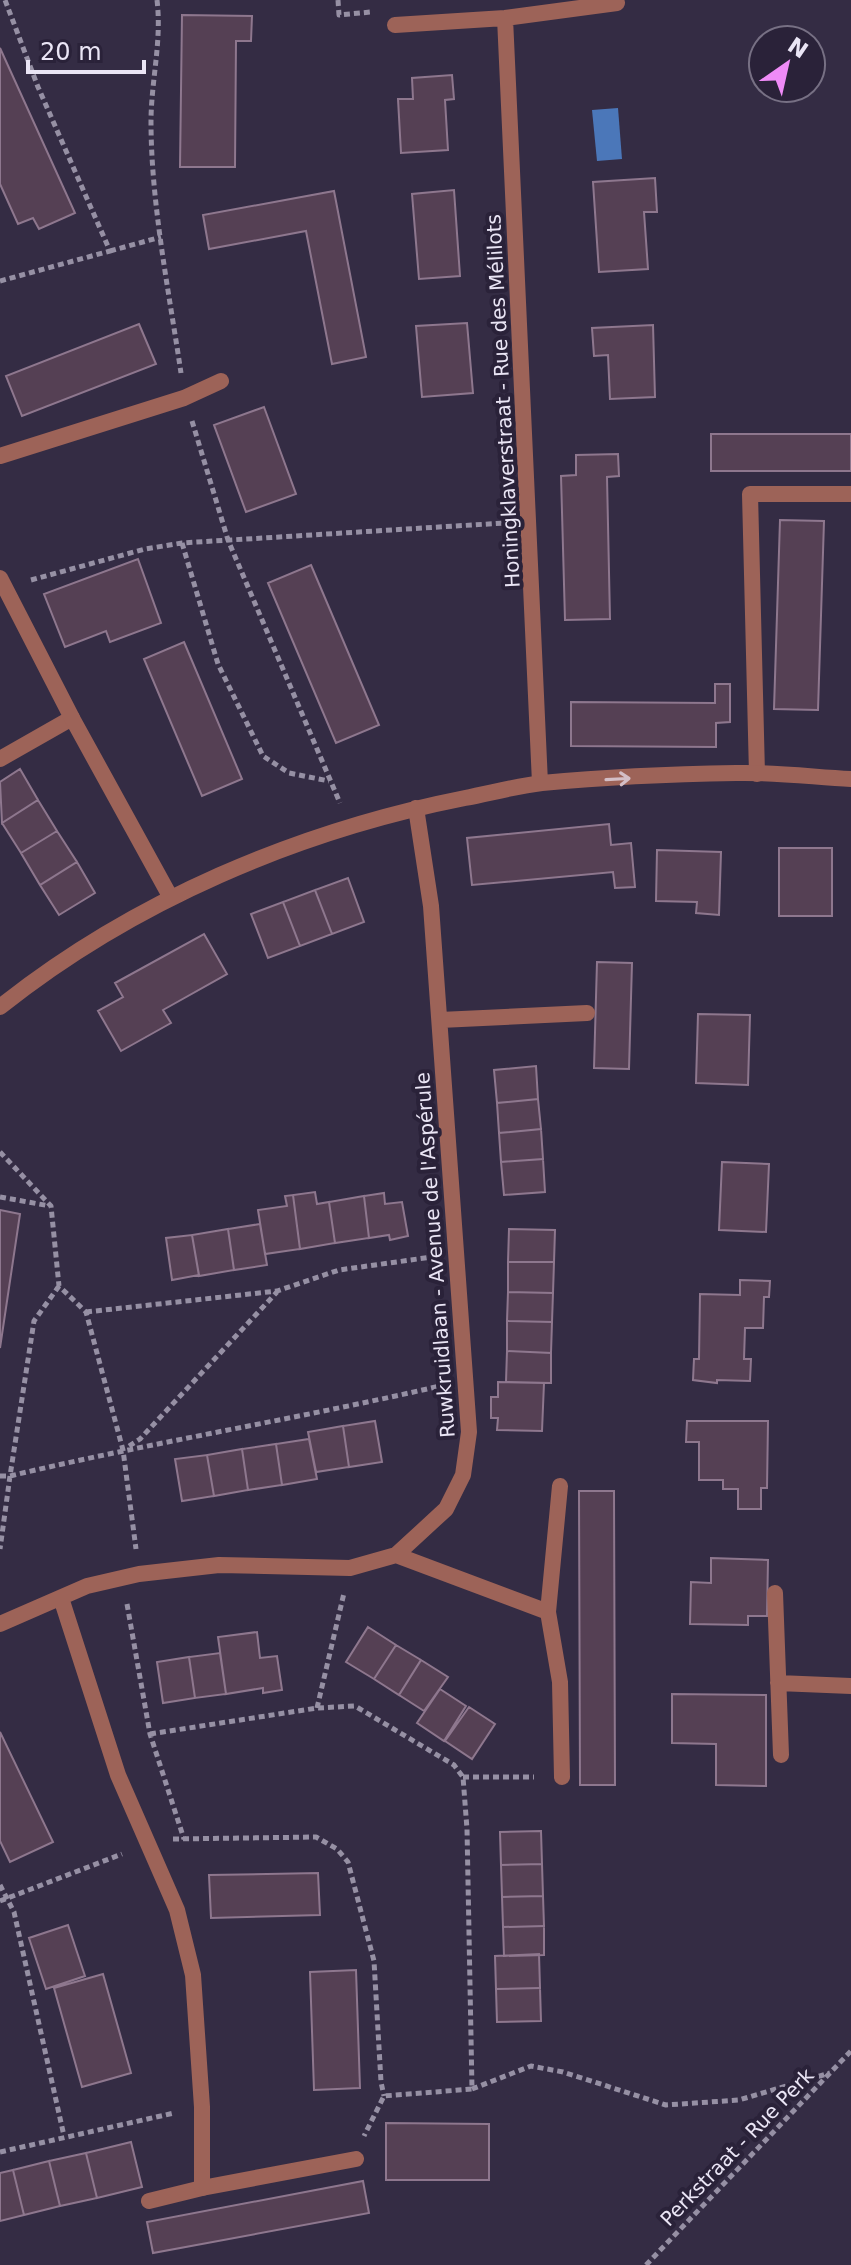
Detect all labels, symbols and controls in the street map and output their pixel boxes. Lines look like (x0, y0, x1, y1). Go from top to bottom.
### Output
scale bar (28, 24, 144, 74)
north arrow (747, 24, 827, 104)
text: N (783, 32, 813, 63)
text: 20 m (40, 38, 102, 66)
street label: Honingklaverstraat - Rue des Mélilots (481, 214, 525, 588)
one-way arrow (604, 771, 631, 786)
street label: Ruwkruidlaan - Avenue de l'Aspérule (410, 1071, 460, 1439)
street label: Perkstraat - Rue Perk (655, 2063, 819, 2231)

